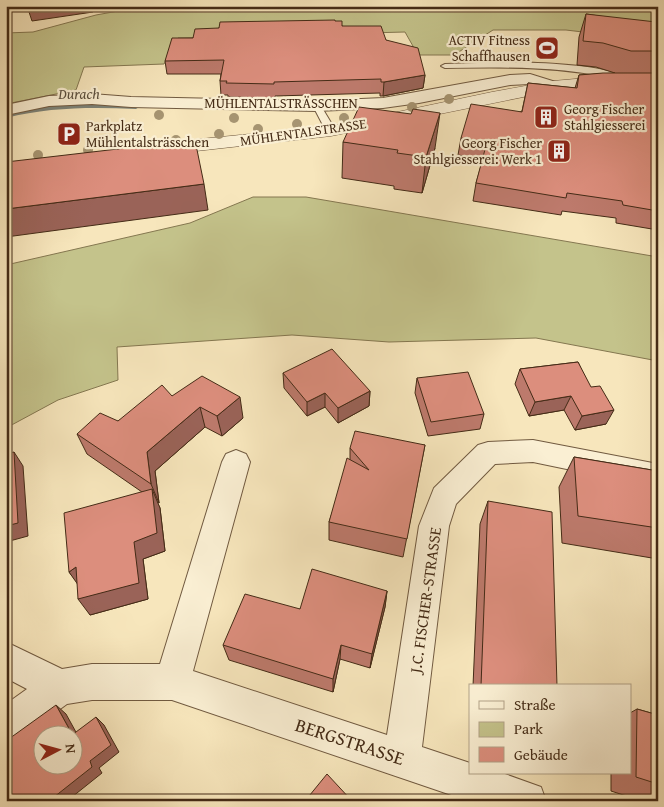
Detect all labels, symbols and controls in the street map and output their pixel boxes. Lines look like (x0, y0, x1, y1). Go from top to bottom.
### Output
place label: ACTIV Fitness Schaffhausen (448, 30, 530, 66)
sports icon: ACTIV Fitness Schaffhausen (534, 35, 560, 61)
water label: Durach (57, 83, 100, 104)
street label: MÜHLENTALSTRÄSSCHEN (204, 93, 358, 113)
place label: Georg Fischer Stahlgiesserei (564, 99, 645, 135)
building icon: Georg Fischer Stahlgiesserei (533, 104, 559, 130)
street label: MÜHLENTALSTRASSE (239, 113, 367, 151)
place label: Parkplatz Mühlentalsträsschen (86, 116, 209, 152)
parking icon: Parkplatz Mühlentalsträsschen (56, 121, 82, 147)
place label: Georg Fischer Stahlgiesserei: Werk 1 (413, 133, 542, 169)
building icon: Georg Fischer Stahlgiesserei: Werk 1 (546, 138, 572, 164)
street label: J.C. FISCHER-STRASSE (403, 525, 447, 676)
legend (469, 684, 632, 774)
text: Straße (514, 694, 556, 715)
street label: BERGSTRASSE (292, 710, 408, 772)
text: Park (514, 718, 543, 739)
north arrow (32, 724, 82, 774)
text: N (60, 743, 81, 755)
text: Gebäude (514, 744, 568, 765)

